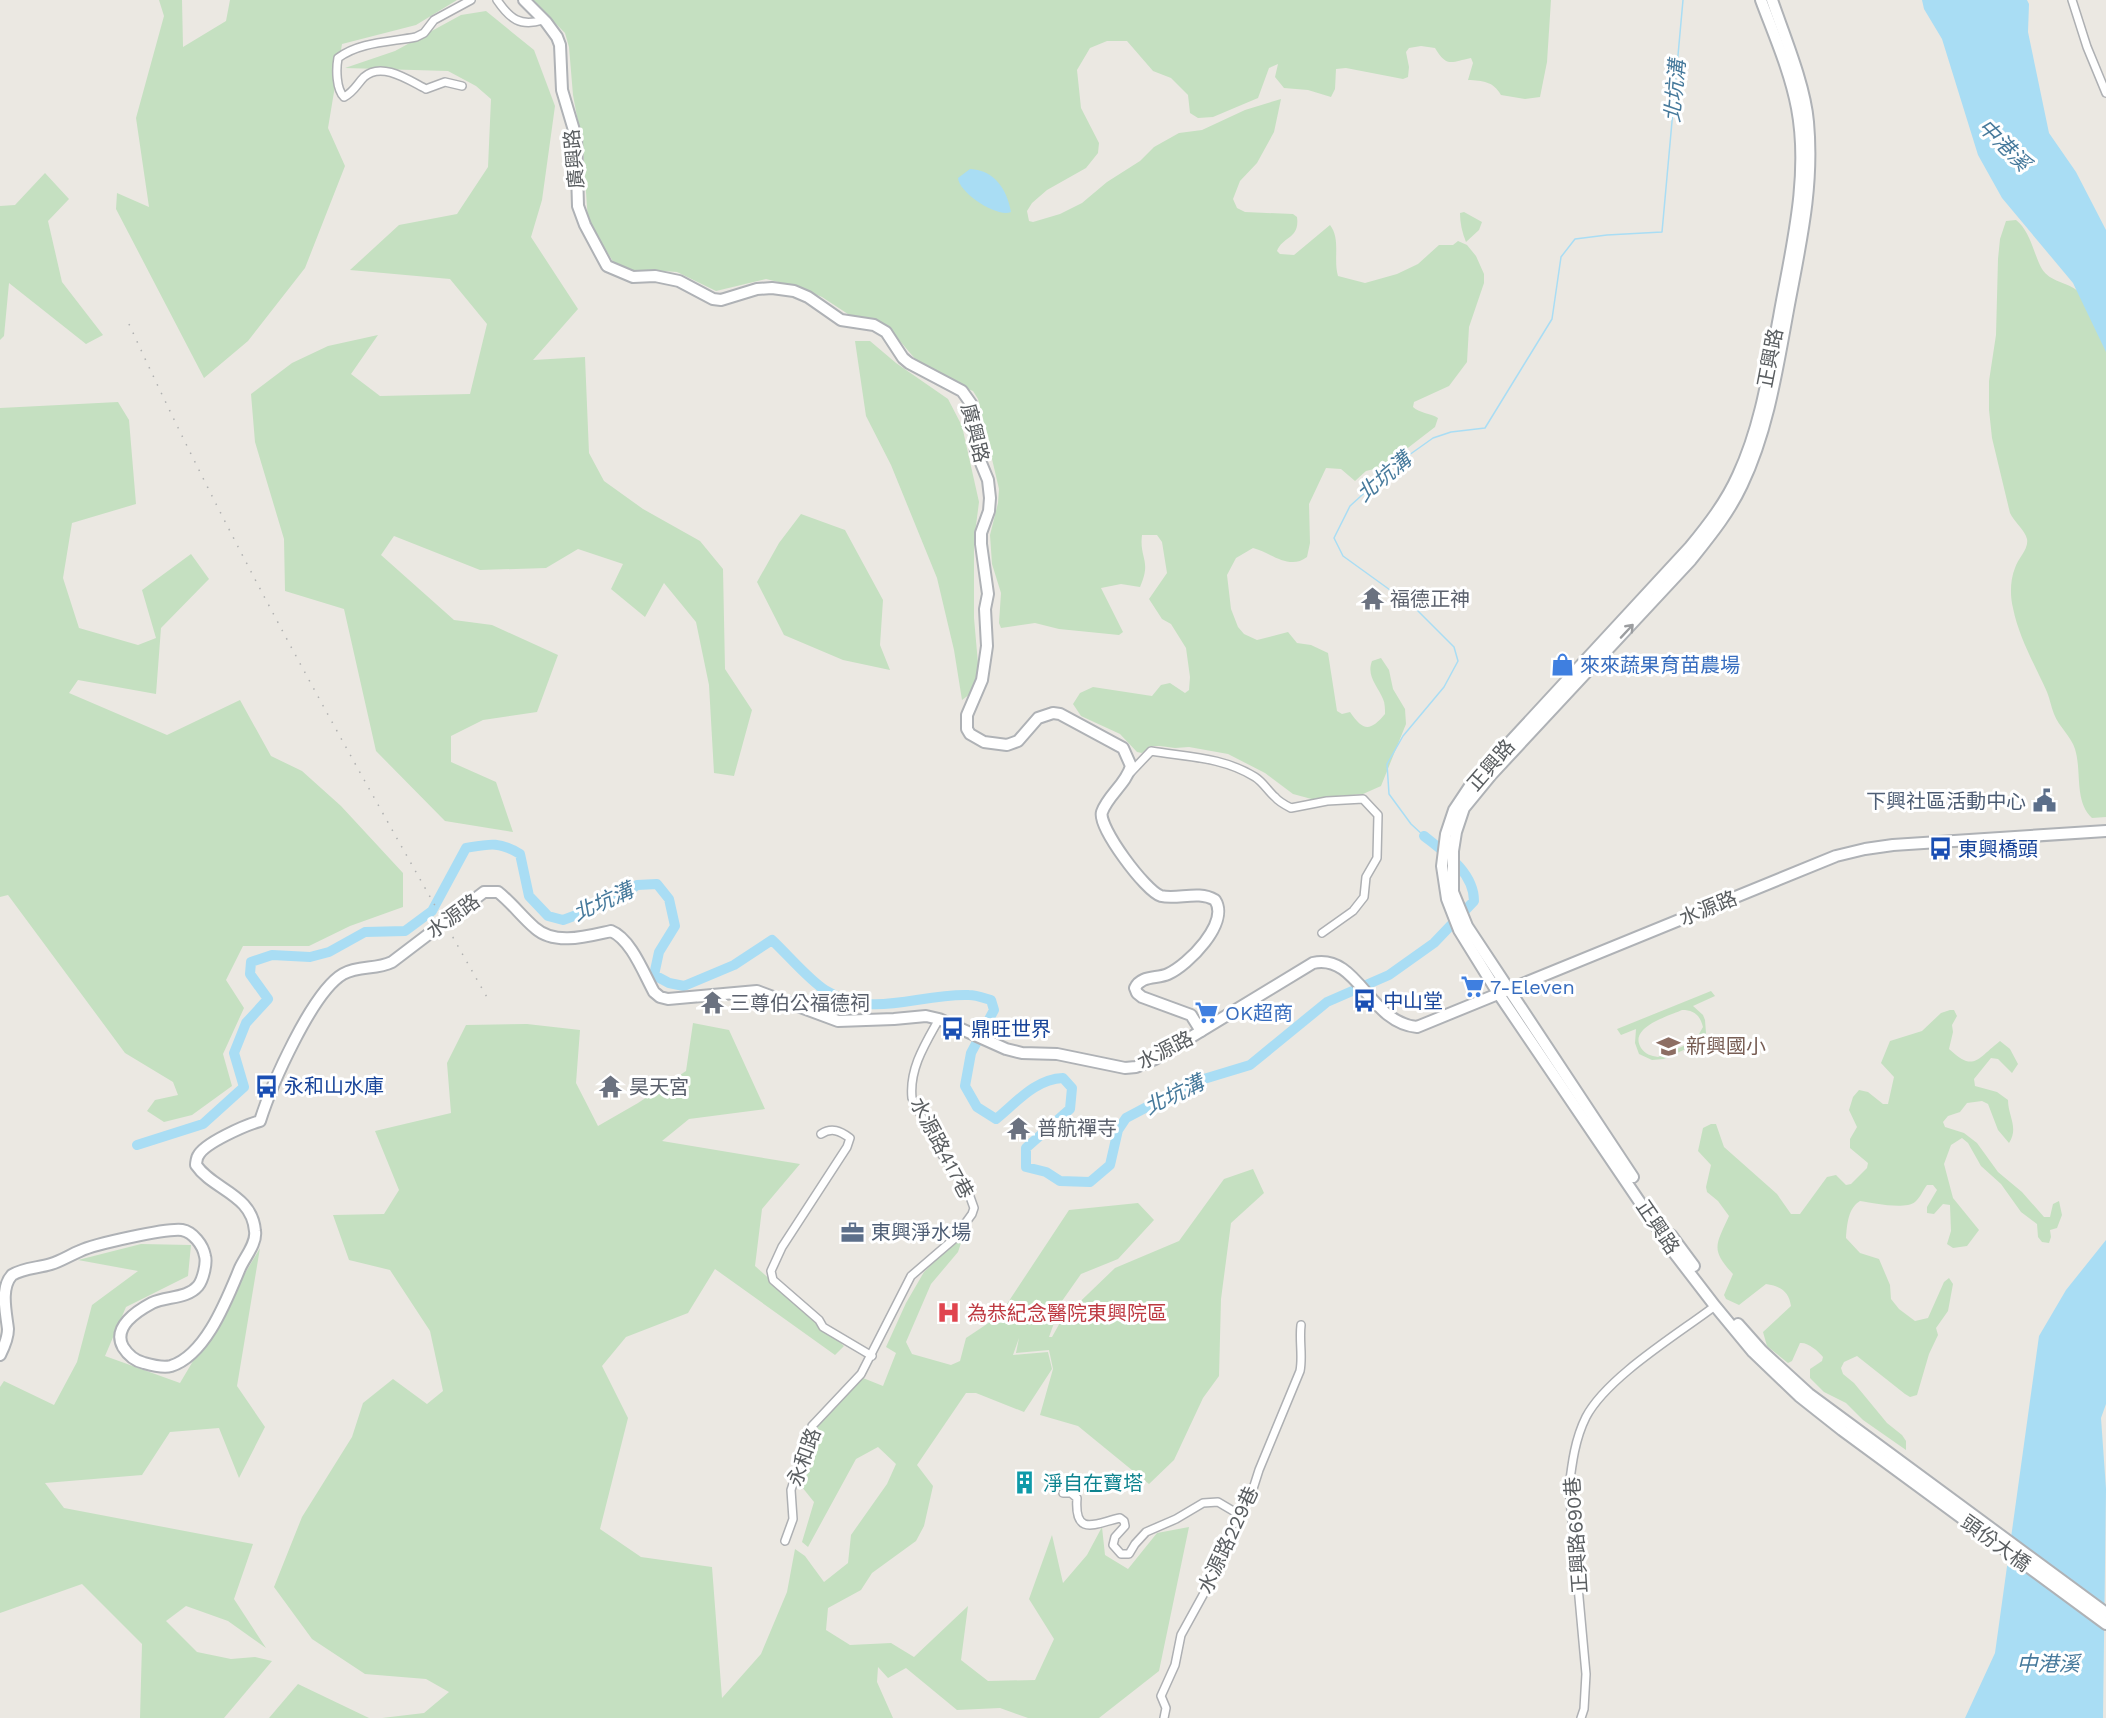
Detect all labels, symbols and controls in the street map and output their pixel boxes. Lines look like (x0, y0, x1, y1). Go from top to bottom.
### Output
water label: 北坑溝 (1659, 55, 1690, 123)
water label: 中港溪 (1973, 114, 2038, 178)
street label: 廣興路 (559, 128, 589, 190)
street label: 正興路 (1752, 326, 1788, 390)
street label: 廣興路 (956, 401, 994, 465)
water label: 北坑溝 (1352, 445, 1418, 506)
temple icon: 福德正神 (1359, 586, 1385, 612)
place label: 福德正神 (1390, 587, 1470, 611)
one-way arrow (1619, 624, 1633, 639)
shop icon: 來來蔬果育苗農場 (1549, 652, 1575, 678)
place label: 來來蔬果育苗農場 (1580, 653, 1740, 677)
street label: 正興路 (1462, 734, 1520, 796)
public building icon: 下興社區活動中心 (2031, 788, 2057, 814)
place label: 下興社區活動中心 (1866, 789, 2026, 813)
bus stop icon: 東興橋頭 (1927, 836, 1953, 862)
place label: 東興橋頭 (1958, 837, 2038, 861)
water label: 北坑溝 (569, 876, 639, 926)
street label: 水源路 (1676, 886, 1740, 930)
street label: 水源路 (422, 889, 484, 943)
supermarket icon: 7-Eleven (1459, 974, 1485, 1000)
place label: 7-Eleven (1490, 975, 1575, 999)
bus stop icon: 中山堂 (1352, 988, 1378, 1014)
place label: 中山堂 (1383, 989, 1443, 1013)
temple icon: 三尊伯公福德祠 (699, 990, 725, 1016)
place label: 三尊伯公福德祠 (730, 991, 870, 1015)
supermarket icon: OK超商 (1194, 1000, 1220, 1026)
place label: OK超商 (1225, 1001, 1293, 1025)
bus stop icon: 鼎旺世界 (940, 1016, 966, 1042)
place label: 鼎旺世界 (971, 1017, 1051, 1041)
street label: 水源路 (1133, 1026, 1197, 1074)
school or university icon: 新興國小 (1655, 1033, 1681, 1059)
place label: 新興國小 (1686, 1034, 1766, 1058)
water label: 北坑溝 (1140, 1068, 1210, 1120)
bus stop icon: 永和山水庫 (253, 1073, 279, 1099)
place label: 永和山水庫 (284, 1074, 384, 1098)
temple icon: 昊天宮 (598, 1074, 624, 1100)
place label: 昊天宮 (629, 1075, 689, 1099)
street label: 水源路417巷 (905, 1093, 979, 1203)
temple icon: 普航禪寺 (1006, 1115, 1032, 1141)
place label: 普航禪寺 (1037, 1116, 1117, 1140)
street label: 正興路 (1631, 1195, 1685, 1259)
office icon: 東興淨水場 (840, 1219, 866, 1245)
place label: 東興淨水場 (871, 1220, 971, 1244)
hospital icon: 為恭紀念醫院東興院區 (936, 1300, 962, 1326)
place label: 為恭紀念醫院東興院區 (967, 1301, 1167, 1325)
street label: 永和路 (782, 1425, 826, 1489)
building icon: 淨自在寶塔 (1012, 1470, 1038, 1496)
place label: 淨自在寶塔 (1043, 1471, 1143, 1495)
street label: 正興路690巷 (1560, 1476, 1592, 1594)
street label: 水源路229巷 (1193, 1483, 1263, 1597)
street label: 頭份大橋 (1957, 1510, 2035, 1576)
water label: 中港溪 (2017, 1651, 2082, 1676)

